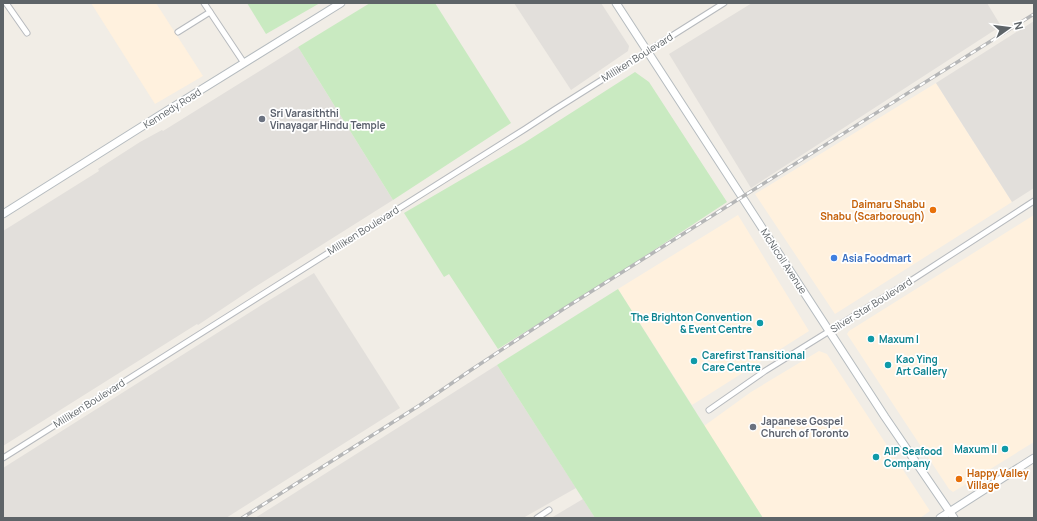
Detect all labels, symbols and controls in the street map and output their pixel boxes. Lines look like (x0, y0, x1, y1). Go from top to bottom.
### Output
north arrow (989, 8, 1029, 48)
text: N (1011, 20, 1027, 31)
street label: Milliken Boulevard (599, 29, 676, 85)
street label: Kennedy Road (140, 85, 204, 131)
place label: Sri Varasiththi Vinayagar Hindu Temple (270, 106, 386, 132)
marker: Sri Varasiththi Vinayagar Hindu Temple (257, 114, 267, 124)
place label: Daimaru Shabu Shabu (Scarborough) (820, 197, 925, 223)
street label: Milliken Boulevard (325, 202, 402, 258)
marker: Daimaru Shabu Shabu (Scarborough) (928, 205, 938, 215)
street label: McNicoll Avenue (758, 226, 810, 297)
place label: Asia Foodmart (842, 251, 911, 265)
marker: Asia Foodmart (829, 253, 839, 263)
street label: Silver Star Boulevard (827, 274, 915, 336)
place label: The Brighton Convention & Event Centre (631, 310, 752, 336)
marker: The Brighton Convention & Event Centre (755, 318, 765, 328)
place label: Maxum I (879, 332, 919, 346)
marker: Maxum I (866, 334, 876, 344)
place label: Carefirst Transitional Care Centre (702, 348, 805, 374)
place label: Kao Ying Art Gallery (896, 352, 948, 378)
marker: Carefirst Transitional Care Centre (689, 356, 699, 366)
marker: Kao Ying Art Gallery (883, 360, 893, 370)
street label: Milliken Boulevard (51, 375, 128, 431)
place label: Japanese Gospel Church of Toronto (761, 414, 849, 440)
marker: Japanese Gospel Church of Toronto (748, 422, 758, 432)
place label: Maxum II (954, 442, 997, 456)
place label: AIP Seafood Company (884, 444, 942, 470)
marker: Maxum II (1000, 444, 1010, 454)
marker: AIP Seafood Company (871, 452, 881, 462)
place label: Happy Valley Village (967, 466, 1029, 492)
marker: Happy Valley Village (954, 474, 964, 484)

